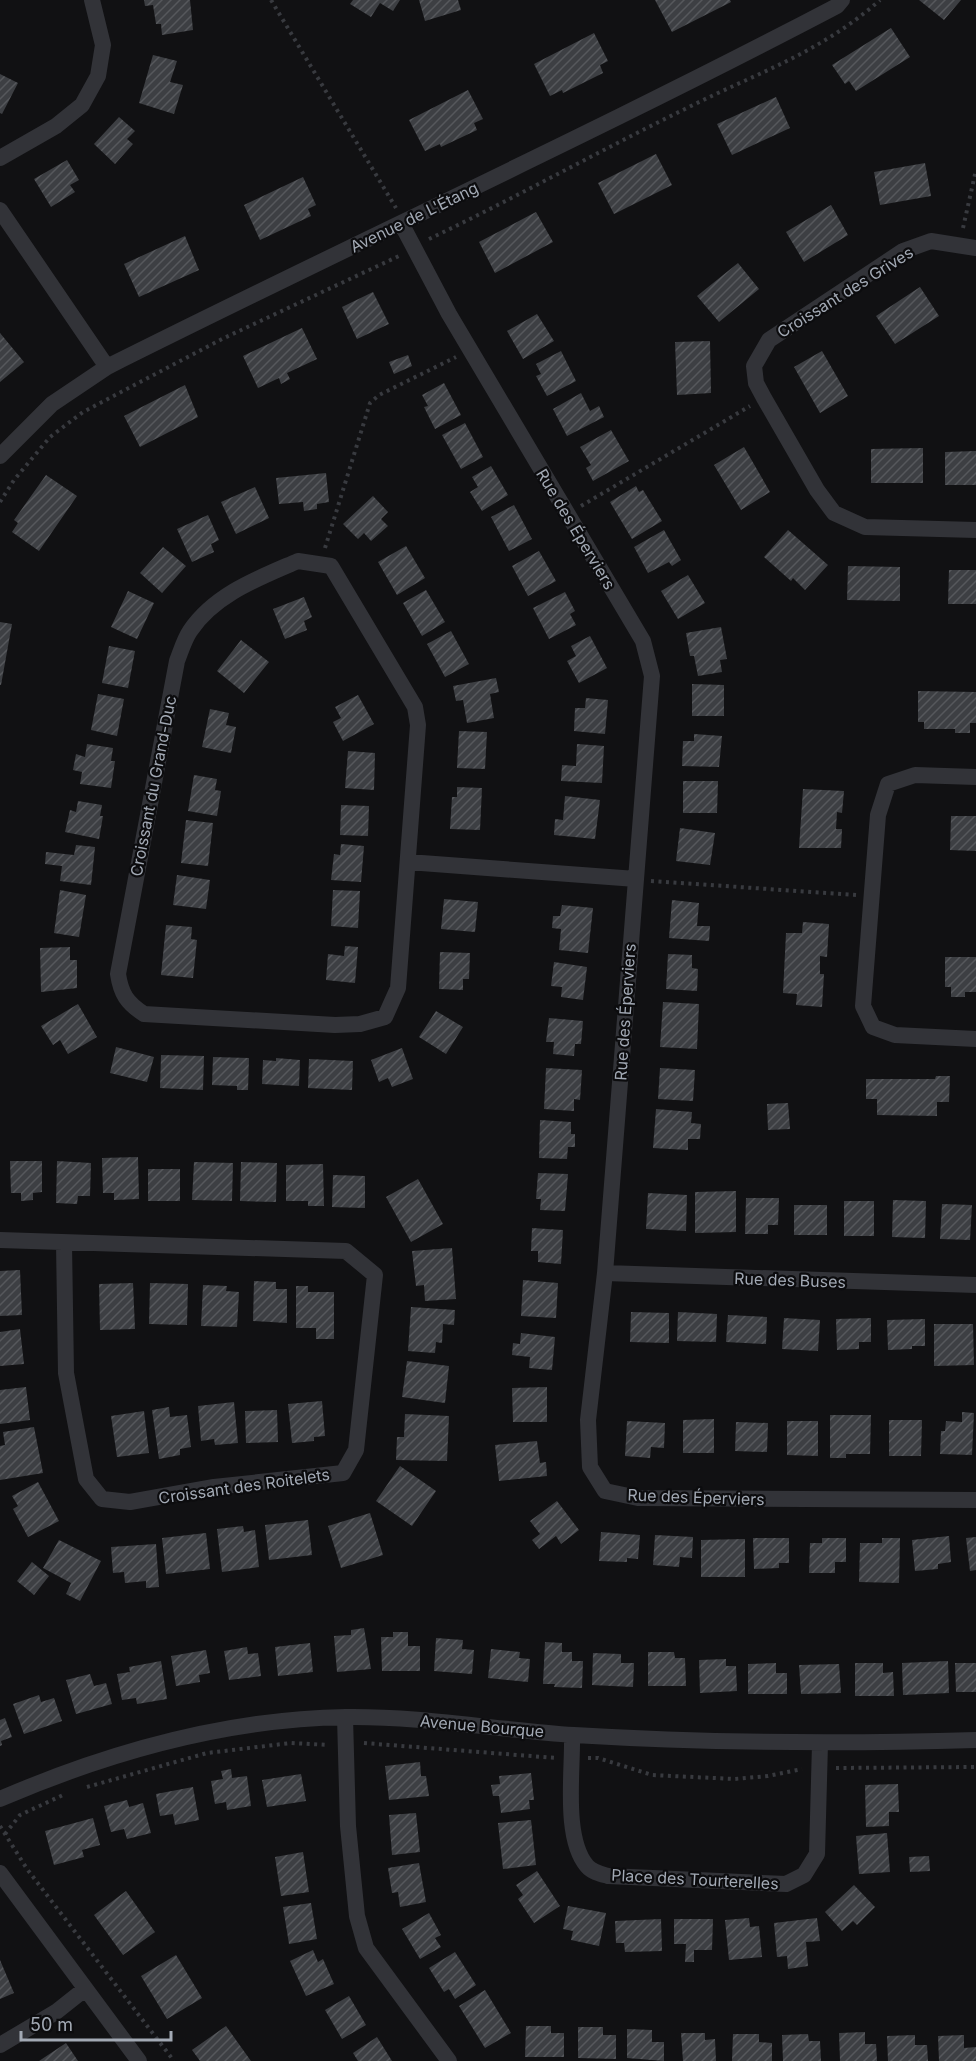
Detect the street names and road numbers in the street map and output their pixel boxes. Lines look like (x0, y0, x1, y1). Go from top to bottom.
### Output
street label: Avenue de L'Étang (347, 177, 481, 257)
street label: Croissant des Grives (773, 242, 917, 342)
street label: Rue des Éperviers (532, 465, 620, 593)
street label: Croissant du Grand-Duc (126, 694, 180, 878)
street label: Rue des Éperviers (610, 943, 640, 1081)
street label: Rue des Buses (734, 1268, 846, 1292)
street label: Croissant des Roitelets (157, 1464, 331, 1508)
street label: Rue des Éperviers (627, 1485, 765, 1509)
street label: Avenue Bourque (419, 1711, 545, 1741)
street label: Place des Tourterelles (611, 1865, 779, 1893)

